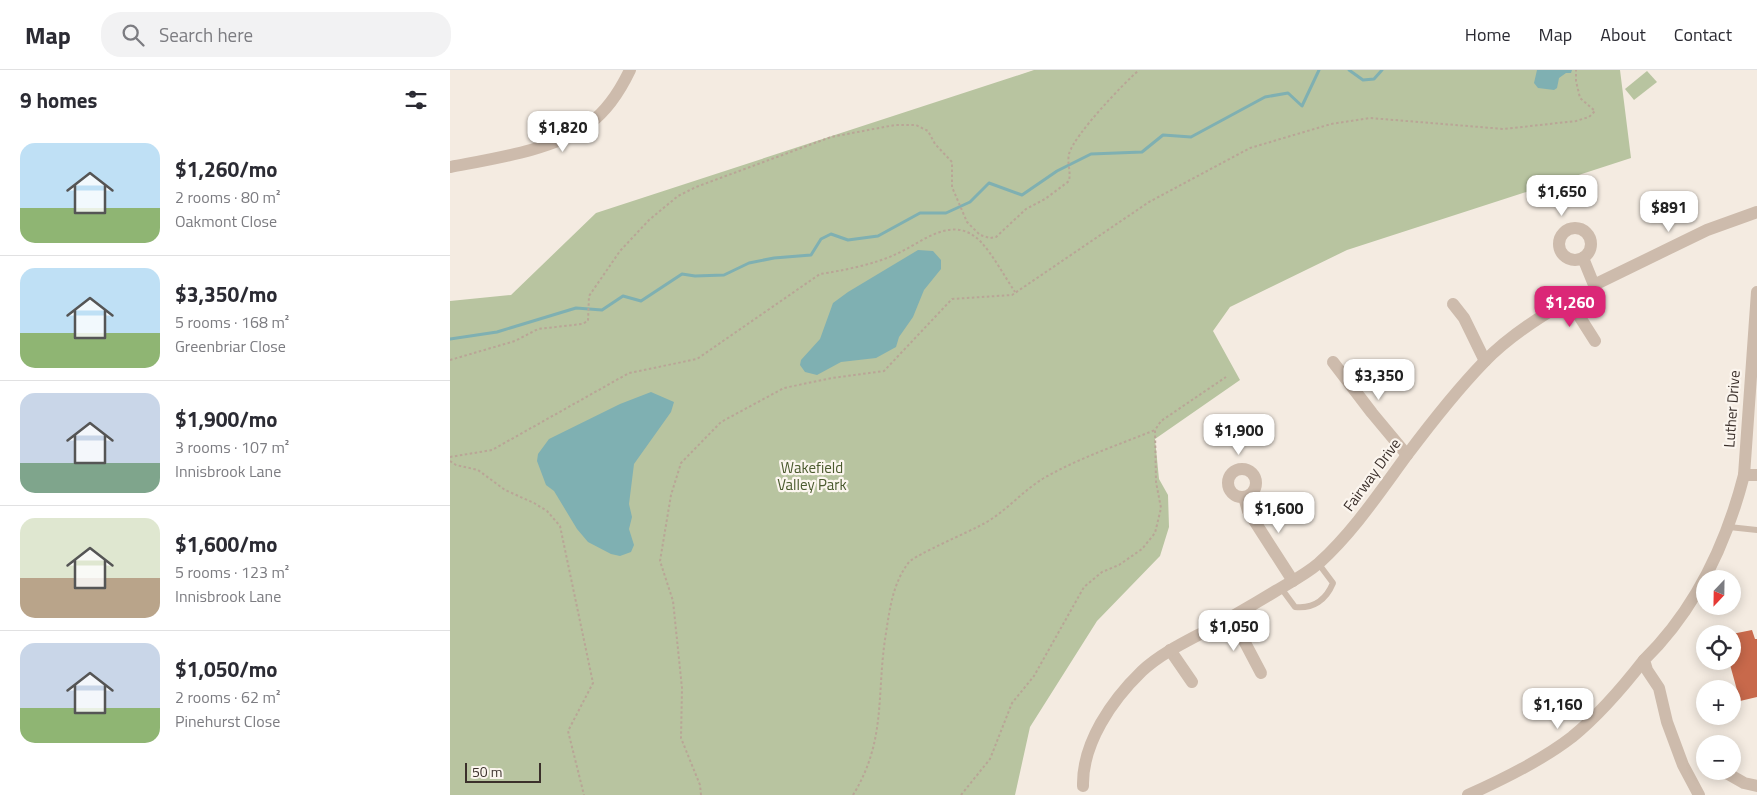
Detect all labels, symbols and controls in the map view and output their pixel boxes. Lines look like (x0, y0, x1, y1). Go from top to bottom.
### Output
search box (101, 12, 451, 57)
text: Map (25, 17, 71, 53)
text: Search here (159, 20, 253, 49)
icon: search (119, 21, 147, 49)
text: Home (1465, 21, 1511, 48)
text: Map (1539, 21, 1572, 48)
text: About (1600, 21, 1646, 48)
text: Contact (1674, 21, 1732, 48)
text: 9 homes (20, 84, 97, 116)
icon: filters (402, 86, 430, 114)
pin: $1,820 (522, 111, 604, 153)
text: $1,820 (538, 115, 588, 139)
text: $1,260/mo (175, 153, 277, 185)
icon: home (60, 163, 120, 223)
pin: $1,650 (1521, 174, 1603, 217)
text: $1,650 (1537, 179, 1587, 203)
text: 2 rooms · 80 m² (175, 185, 280, 209)
pin: $891 (1639, 190, 1699, 233)
text: $891 (1651, 195, 1687, 219)
text: Oakmont Close (175, 209, 277, 233)
text: $3,350/mo (175, 278, 277, 310)
pin: $1,260 (1529, 286, 1611, 328)
icon: home (60, 288, 120, 348)
text: $1,260 (1545, 290, 1595, 314)
text: 5 rooms · 168 m² (175, 310, 289, 334)
text: Greenbriar Close (175, 334, 286, 358)
pin: $3,350 (1338, 358, 1420, 401)
text: $3,350 (1354, 363, 1404, 387)
street label: Luther Drive (1717, 370, 1746, 448)
text: $1,900/mo (175, 403, 277, 435)
icon: home (60, 413, 120, 473)
pin: $1,900 (1198, 414, 1280, 456)
text: $1,900 (1214, 418, 1264, 442)
street label: Fairway Drive (1337, 433, 1406, 516)
text: 3 rooms · 107 m² (175, 435, 289, 459)
park label: Wakefield Valley Park (777, 456, 847, 496)
text: Innisbrook Lane (175, 459, 281, 483)
pin: $1,600 (1238, 492, 1320, 534)
text: $1,600 (1254, 496, 1304, 520)
text: $1,600/mo (175, 528, 277, 560)
icon: home (60, 538, 120, 598)
text: 5 rooms · 123 m² (175, 560, 289, 584)
north arrow (1696, 570, 1741, 615)
map controls (1696, 570, 1741, 780)
text: Innisbrook Lane (175, 584, 281, 608)
pin: $1,050 (1193, 610, 1275, 652)
text: $1,050 (1209, 614, 1259, 638)
button: locate (1696, 625, 1741, 670)
text: $1,050/mo (175, 653, 277, 685)
icon: home (60, 663, 120, 723)
button: + (1696, 680, 1741, 725)
text: 2 rooms · 62 m² (175, 685, 280, 709)
pin: $1,160 (1517, 688, 1599, 730)
text: $1,160 (1533, 692, 1583, 716)
text: Pinehurst Close (175, 709, 280, 733)
button: − (1696, 735, 1741, 780)
scale bar (465, 760, 541, 783)
text: 50 m (472, 761, 502, 782)

